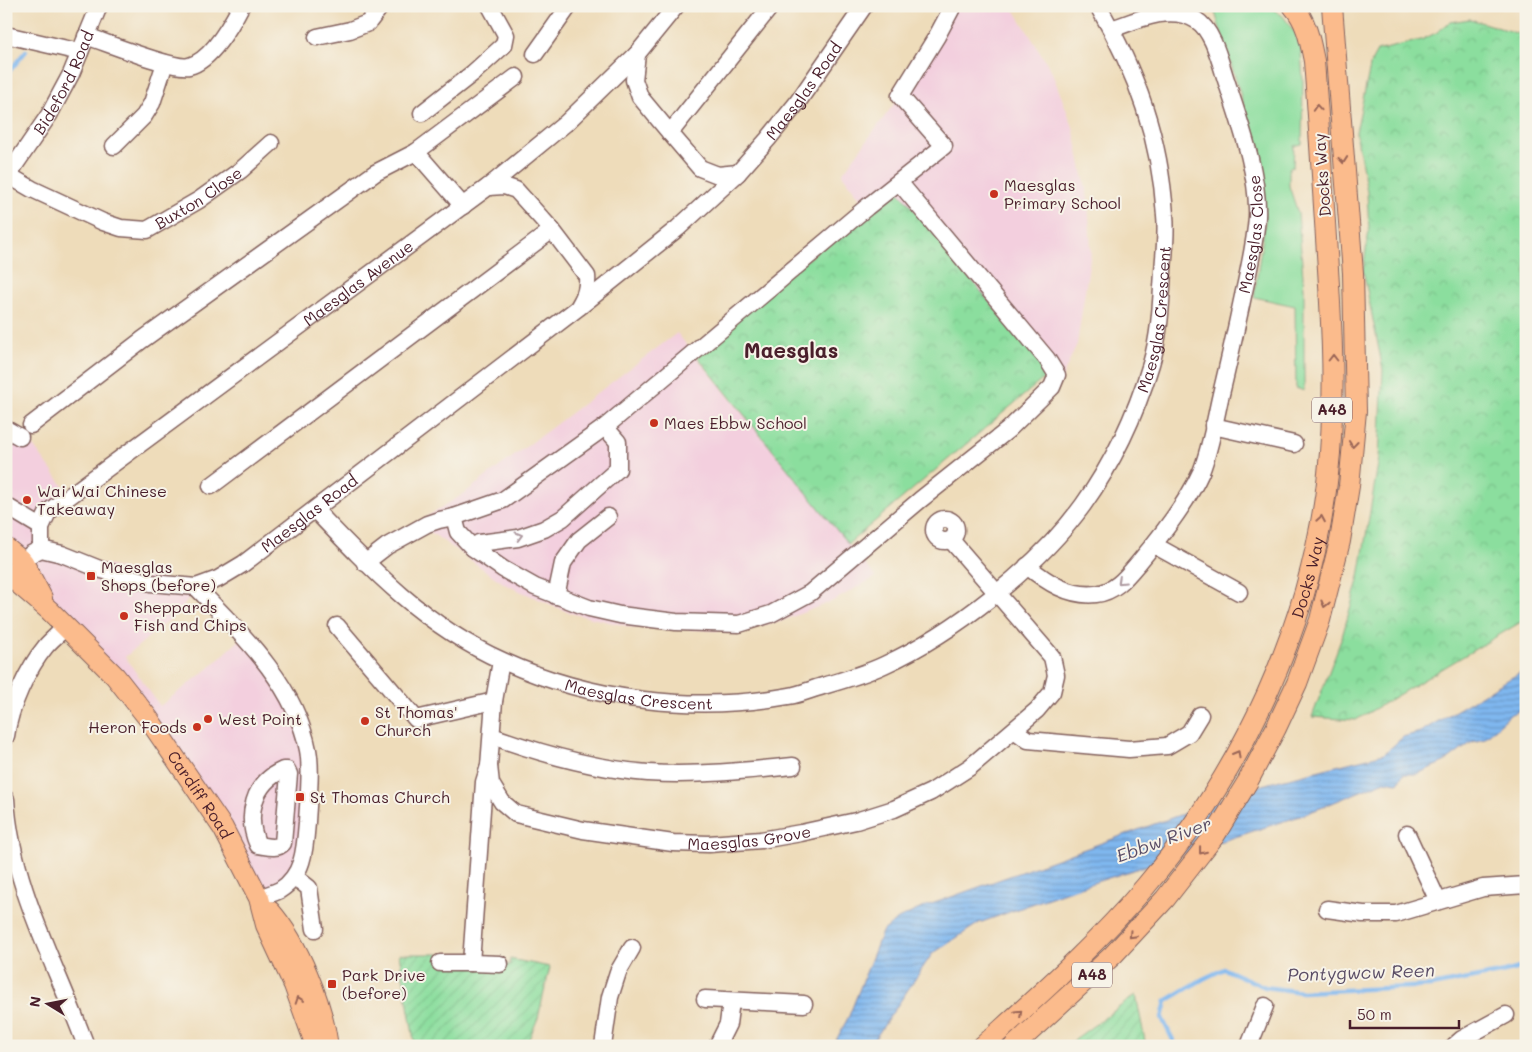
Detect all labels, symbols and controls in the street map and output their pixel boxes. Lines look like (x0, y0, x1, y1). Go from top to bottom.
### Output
street label: Bideford Road (28, 27, 98, 138)
street label: Maesglas Road (761, 38, 846, 144)
one-way arrow (1312, 104, 1323, 112)
street label: Docks Way (1308, 133, 1335, 217)
one-way arrow (1337, 156, 1348, 164)
street label: Buxton Close (151, 162, 246, 233)
place label: Maesglas Primary School (1004, 174, 1121, 213)
street label: Maesglas Close (1233, 174, 1267, 295)
marker: Maesglas Primary School (988, 188, 1000, 200)
street label: Maesglas Avenue (298, 235, 417, 330)
street label: Maesglas Crescent (1131, 245, 1175, 395)
district label: Maesglas (744, 336, 838, 363)
one-way arrow (1328, 353, 1338, 361)
road number: A48 (1312, 398, 1352, 422)
place label: Maes Ebbw School (664, 412, 807, 433)
marker: Maes Ebbw School (648, 417, 660, 429)
one-way arrow (1348, 440, 1359, 448)
street label: Maesglas Road (256, 469, 362, 557)
place label: Wai Wai Chinese Takeaway (37, 480, 167, 519)
marker: Wai Wai Chinese Takeaway (21, 494, 33, 506)
one-way arrow (1315, 515, 1325, 524)
one-way arrow (515, 532, 523, 542)
street label: Docks Way (1286, 534, 1328, 621)
place label: Maesglas Shops (before) (101, 556, 216, 595)
marker: Maesglas Shops (before) (85, 570, 97, 582)
one-way arrow (1118, 575, 1127, 584)
place label: Sheppards Fish and Chips (134, 596, 247, 635)
one-way arrow (1320, 599, 1330, 607)
marker: Sheppards Fish and Chips (118, 610, 130, 622)
street label: Maesglas Crescent (563, 673, 713, 714)
place label: St Thomas' Church (375, 701, 458, 740)
place label: West Point (218, 708, 302, 729)
marker: West Point (202, 713, 214, 725)
marker: St Thomas' Church (359, 715, 371, 727)
place label: Heron Foods (88, 716, 187, 737)
marker: Heron Foods (191, 721, 203, 733)
street label: Cardiff Road (163, 746, 238, 842)
one-way arrow (1230, 750, 1240, 759)
place label: St Thomas Church (310, 786, 450, 807)
marker: St Thomas Church (294, 791, 306, 803)
water label: Ebbw River (1113, 811, 1215, 867)
street label: Maesglas Grove (687, 820, 813, 854)
one-way arrow (1199, 845, 1207, 854)
one-way arrow (1129, 929, 1138, 938)
water label: Pontygwcw Reen (1287, 957, 1435, 987)
road number: A48 (1072, 962, 1112, 988)
place label: Park Drive (before) (342, 964, 426, 1003)
marker: Park Drive (before) (326, 978, 338, 990)
north arrow (22, 980, 72, 1030)
text: N (24, 995, 45, 1009)
one-way arrow (295, 996, 305, 1005)
scale bar (1350, 997, 1458, 1029)
text: 50 m (1357, 1004, 1392, 1024)
one-way arrow (1014, 1010, 1023, 1019)

